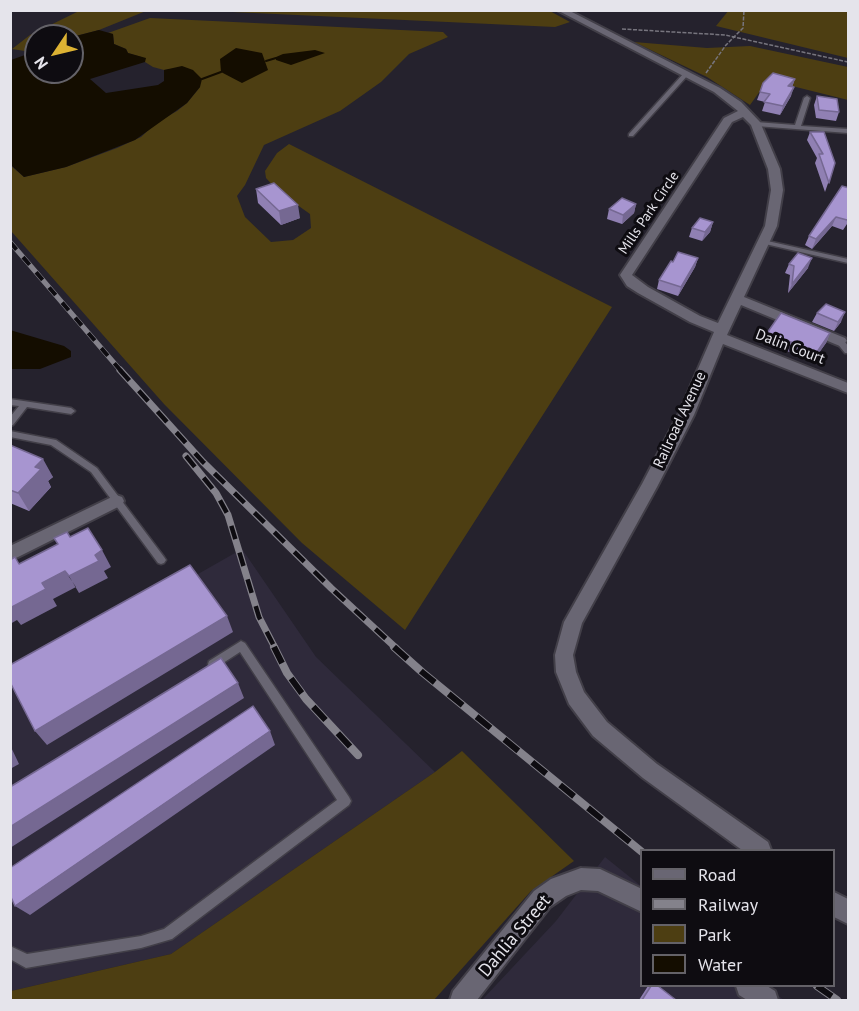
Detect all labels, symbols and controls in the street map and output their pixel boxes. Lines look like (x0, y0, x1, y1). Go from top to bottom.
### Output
north arrow (24, 24, 84, 84)
text: N (30, 53, 52, 73)
street label: Mills Park Circle (615, 168, 683, 258)
street label: Dalin Court (753, 326, 827, 368)
street label: Railroad Avenue (650, 369, 710, 471)
legend (640, 849, 835, 987)
text: Road (698, 863, 736, 886)
street label: Dahlia Street (474, 891, 556, 981)
text: Railway (698, 893, 758, 916)
text: Park (698, 923, 731, 946)
text: Water (698, 953, 742, 976)

